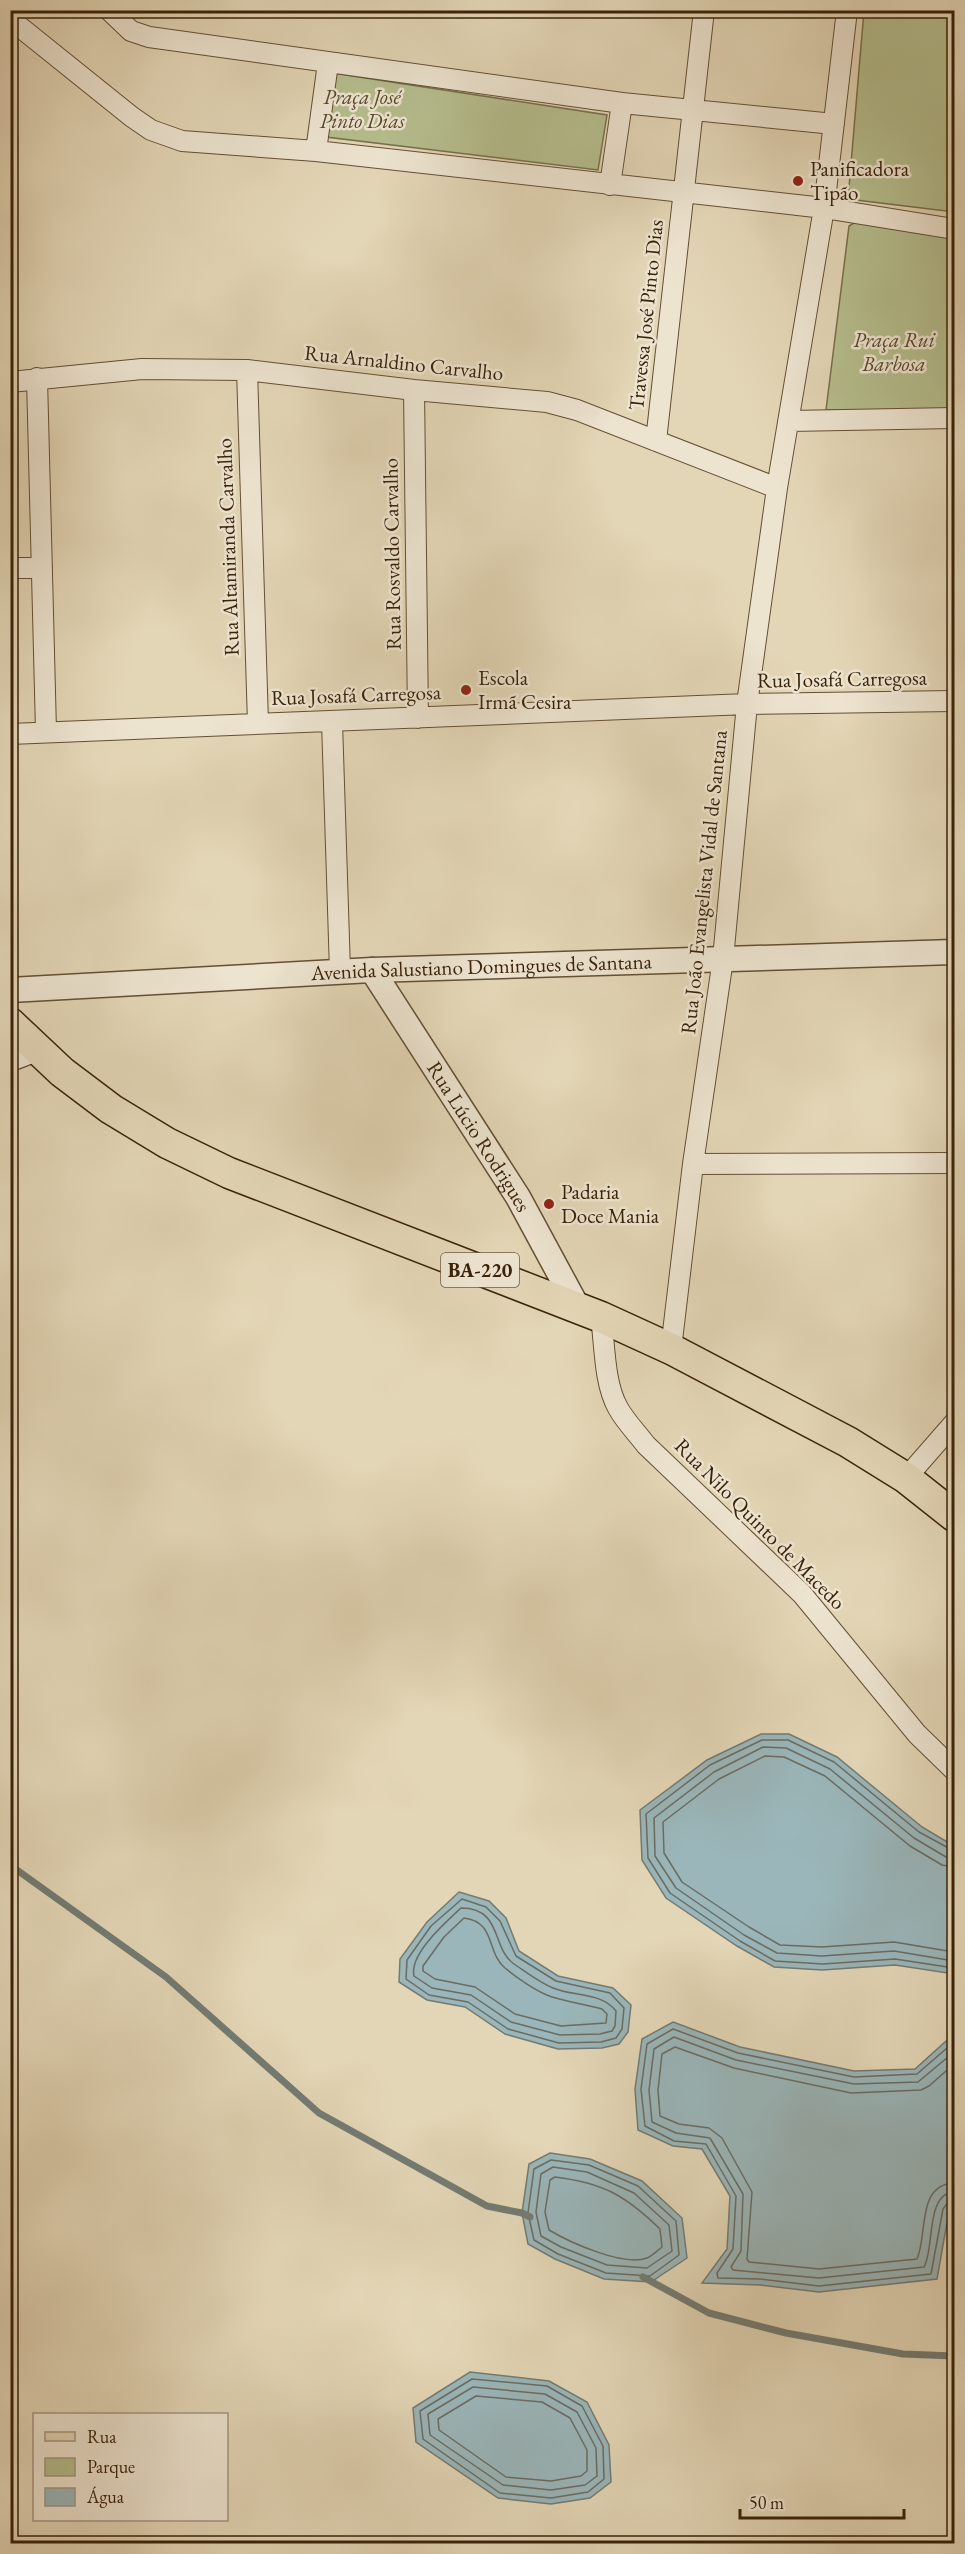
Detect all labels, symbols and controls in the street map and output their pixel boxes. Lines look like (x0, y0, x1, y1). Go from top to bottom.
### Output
park label: Praça José Pinto Dias (319, 83, 405, 134)
place label: Panificadora Tipão (810, 155, 910, 206)
marker: Panificadora Tipão (791, 174, 805, 188)
street label: Travessa José Pinto Dias (622, 218, 669, 412)
park label: Praça Rui Barbosa (853, 326, 936, 377)
street label: Rua Arnaldino Carvalho (303, 339, 505, 386)
street label: Rua Altamiranda Carvalho (210, 438, 245, 657)
street label: Rua Rosvaldo Carvalho (376, 458, 407, 650)
place label: Escola Irmã Cesira (478, 664, 572, 715)
street label: Rua Josafá Carregosa (757, 664, 928, 693)
street label: Rua Josafá Carregosa (270, 678, 442, 711)
marker: Escola Irmã Cesira (459, 683, 473, 697)
street label: Rua João Evangelista Vidal de Santana (674, 728, 733, 1035)
street label: Avenida Salustiano Domingues de Santana (309, 947, 653, 986)
street label: Rua Lúcio Rodrigues (421, 1056, 538, 1217)
place label: Padaria Doce Mania (561, 1178, 660, 1229)
marker: Padaria Doce Mania (542, 1197, 556, 1211)
road number: BA-220 (441, 1253, 519, 1287)
street label: Rua Nilo Quinto de Macedo (668, 1432, 852, 1616)
legend (33, 2413, 228, 2521)
text: Rua (87, 2425, 117, 2448)
text: Parque (87, 2455, 135, 2478)
scale bar (740, 2482, 904, 2520)
text: Água (86, 2485, 125, 2508)
text: 50 m (749, 2491, 784, 2514)

